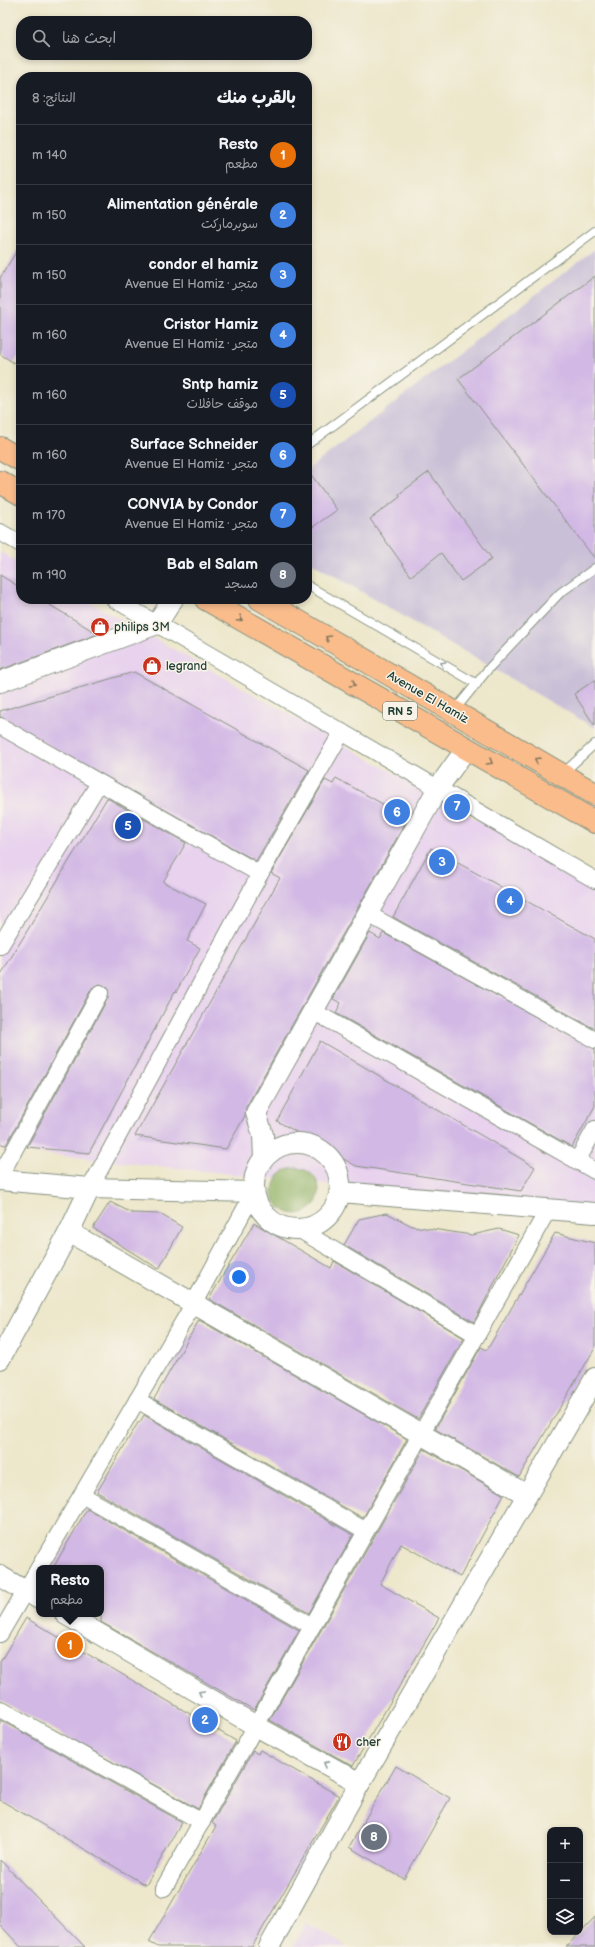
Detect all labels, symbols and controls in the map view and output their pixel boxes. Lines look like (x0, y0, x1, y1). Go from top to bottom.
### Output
search box (16, 16, 312, 60)
icon: search (30, 27, 52, 49)
text: ابحث هنا (62, 29, 116, 48)
text: بالقرب منك (217, 88, 296, 108)
text: النتائج: 8 (32, 90, 76, 106)
text: Resto (218, 135, 258, 154)
text: 140 m (32, 147, 67, 163)
text: 1 (280, 147, 286, 163)
text: مطعم (225, 156, 258, 172)
text: Alimentation générale (107, 195, 258, 214)
text: 150 m (32, 207, 66, 223)
text: 2 (279, 207, 287, 223)
text: سوبرماركت (201, 216, 258, 232)
text: condor el hamiz (148, 255, 258, 274)
text: 150 m (32, 267, 66, 283)
text: 3 (279, 267, 287, 283)
text: متجر · Avenue El Hamiz (125, 276, 258, 292)
text: Cristor Hamiz (163, 315, 258, 334)
text: 160 m (32, 327, 67, 343)
text: 4 (279, 327, 287, 343)
text: متجر · Avenue El Hamiz (125, 336, 258, 352)
text: Sntp hamiz (182, 375, 258, 394)
text: 160 m (32, 387, 67, 403)
text: 5 (279, 387, 287, 403)
text: موقف حافلات (186, 396, 258, 412)
text: Surface Schneider (130, 435, 258, 454)
text: 160 m (32, 447, 67, 463)
text: 6 (279, 447, 287, 463)
text: متجر · Avenue El Hamiz (125, 456, 258, 472)
text: CONVIA by Condor (127, 495, 258, 514)
text: 170 m (32, 507, 65, 523)
text: 7 (279, 507, 287, 523)
text: متجر · Avenue El Hamiz (125, 516, 258, 532)
text: Bab el Salam (167, 555, 258, 574)
text: 190 m (32, 567, 66, 583)
text: 8 (279, 567, 287, 583)
text: مسجد (225, 576, 258, 592)
one-way arrow (236, 614, 243, 621)
shop icon: philips 3M (89, 616, 111, 638)
place label: philips 3M (114, 620, 170, 635)
one-way arrow (325, 636, 332, 643)
shop icon: legrand (141, 655, 163, 677)
place label: legrand (166, 659, 207, 674)
one-way arrow (440, 661, 447, 669)
street label: Avenue El Hamiz (384, 668, 471, 727)
one-way arrow (349, 679, 356, 686)
road number: RN 5 (383, 702, 417, 720)
one-way arrow (486, 758, 493, 765)
one-way arrow (534, 758, 541, 765)
pin: 7 (444, 792, 470, 822)
pin: 6 (384, 797, 410, 827)
pin: 5 (115, 811, 141, 841)
pin: 3 (429, 847, 455, 877)
pin: 4 (497, 886, 523, 916)
your location (229, 1267, 249, 1287)
popup (36, 1565, 104, 1617)
text: Resto (50, 1571, 90, 1590)
text: مطعم (50, 1592, 83, 1608)
pin: 1 (57, 1630, 83, 1660)
one-way arrow (198, 1691, 205, 1698)
pin: 2 (192, 1705, 218, 1735)
restaurant icon: cher (331, 1731, 353, 1753)
place label: cher (356, 1735, 381, 1750)
one-way arrow (323, 1761, 330, 1769)
pin: 8 (361, 1822, 387, 1852)
map controls (547, 1827, 583, 1935)
button: + (547, 1827, 583, 1863)
button: − (547, 1863, 583, 1899)
button: layers (547, 1899, 583, 1935)

